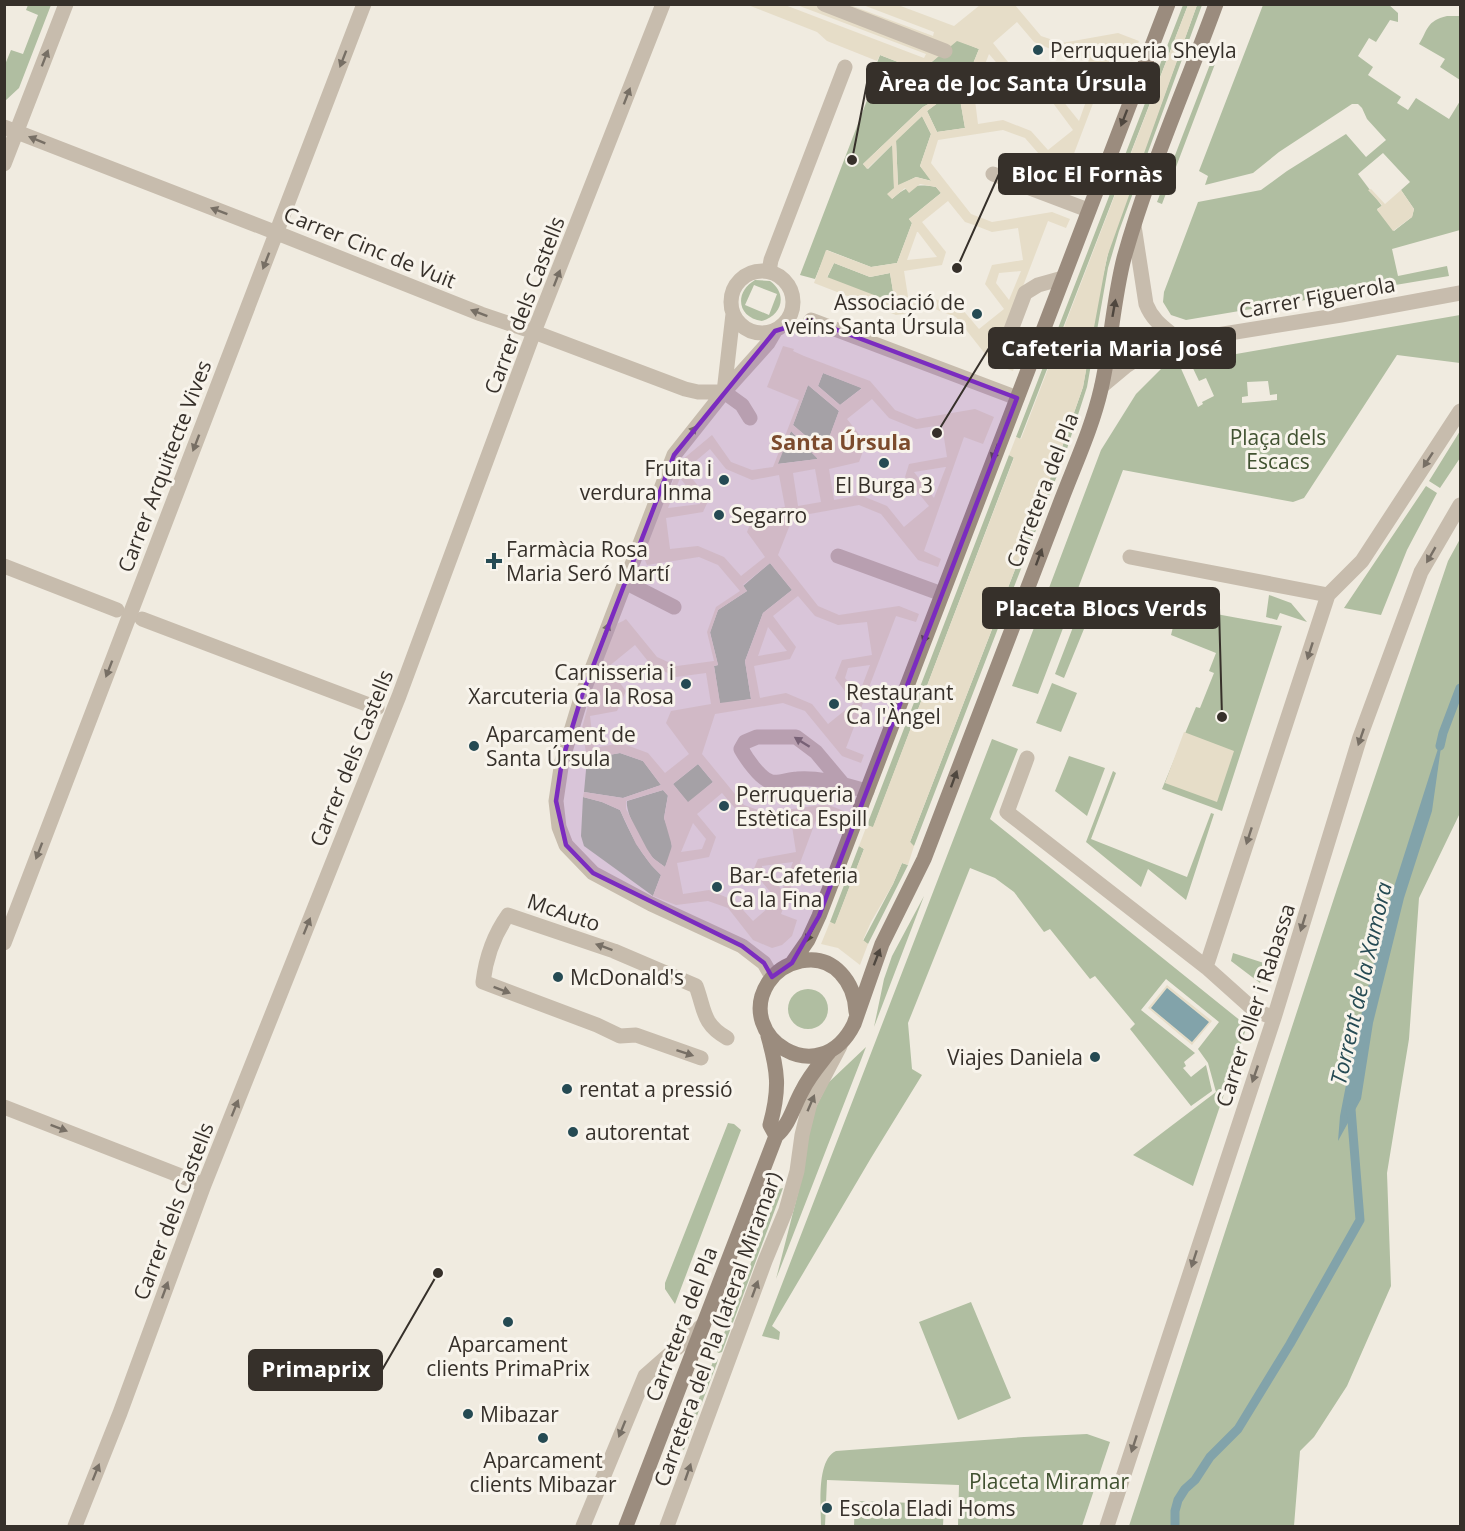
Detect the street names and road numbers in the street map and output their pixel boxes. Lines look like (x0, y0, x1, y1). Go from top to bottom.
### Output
street label: Carrer Cinc de Vuit (280, 200, 460, 294)
street label: Carrer dels Castells (477, 212, 571, 398)
street label: Carrer Figuerola (1237, 269, 1397, 325)
street label: Carrer Arquitecte Vives (111, 356, 217, 576)
street label: Carretera del Pla (1000, 409, 1084, 571)
street label: Carrer dels Castells (303, 666, 399, 850)
street label: McAuto (524, 887, 604, 937)
street label: Carrer Oller i Rabassa (1209, 900, 1301, 1110)
street label: Carrer dels Castells (126, 1118, 220, 1304)
street label: Carretera del Pla (lateral Miramar) (647, 1168, 787, 1490)
street label: Carretera del Pla (639, 1243, 723, 1405)

